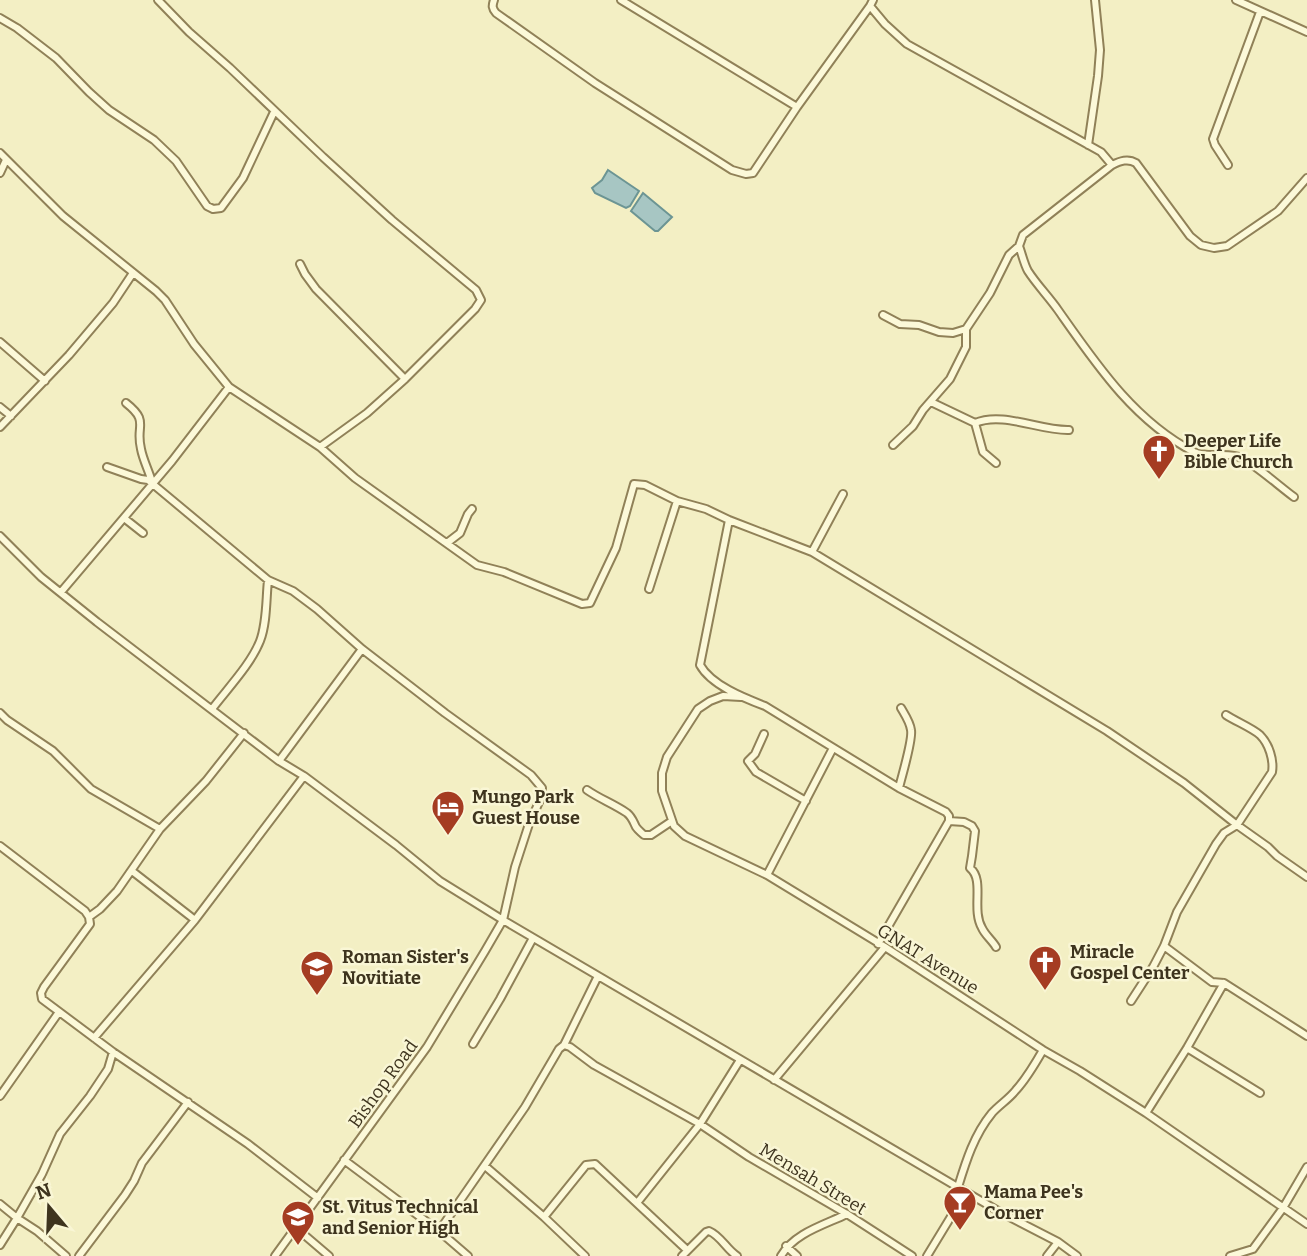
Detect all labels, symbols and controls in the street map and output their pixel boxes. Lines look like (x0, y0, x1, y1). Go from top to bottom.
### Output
place label: Deeper Life Bible Church (1184, 430, 1294, 473)
church icon: Deeper Life Bible Church (1140, 432, 1178, 481)
place label: Mungo Park Guest House (472, 786, 580, 829)
hotel icon: Mungo Park Guest House (429, 788, 467, 837)
street label: GNAT Avenue (873, 919, 983, 999)
place label: Miracle Gospel Center (1070, 941, 1190, 984)
church icon: Miracle Gospel Center (1026, 943, 1064, 992)
place label: Roman Sister's Novitiate (342, 946, 469, 989)
school or university icon: Roman Sister's Novitiate (298, 948, 336, 997)
street label: Bishop Road (344, 1035, 422, 1132)
street label: Mensah Street (755, 1138, 871, 1220)
north arrow (14, 1172, 84, 1242)
text: N (33, 1178, 55, 1205)
place label: Mama Pee's Corner (984, 1181, 1083, 1224)
bar icon: Mama Pee's Corner (941, 1183, 979, 1232)
place label: St. Vitus Technical and Senior High (322, 1196, 479, 1239)
school or university icon: St. Vitus Technical and Senior High (279, 1198, 317, 1247)

